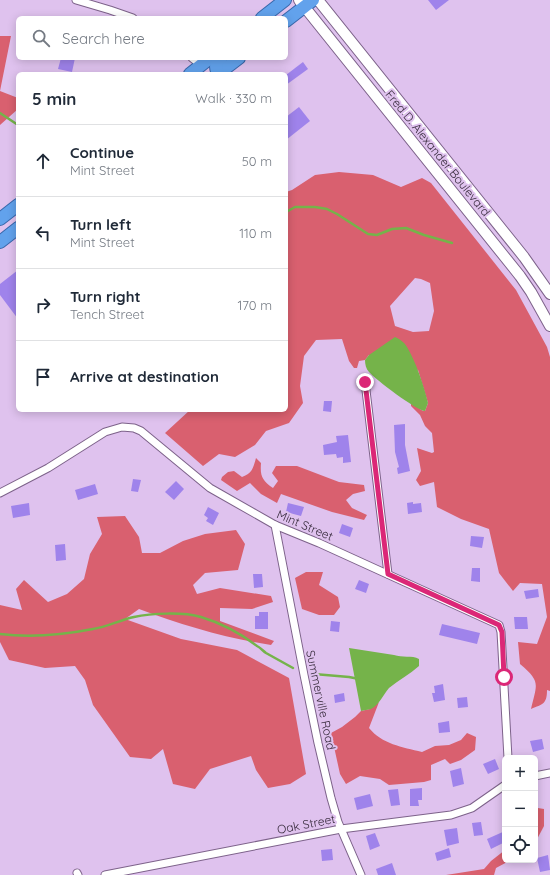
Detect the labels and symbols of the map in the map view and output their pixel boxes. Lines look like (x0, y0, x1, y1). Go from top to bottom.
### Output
street label: Fred D. Alexander Boulevard (382, 87, 494, 219)
route end (356, 373, 374, 391)
street label: Mint Street (275, 506, 335, 544)
street label: Summerville Road (303, 649, 339, 751)
route start (495, 668, 513, 686)
street label: Oak Street (276, 811, 336, 837)

